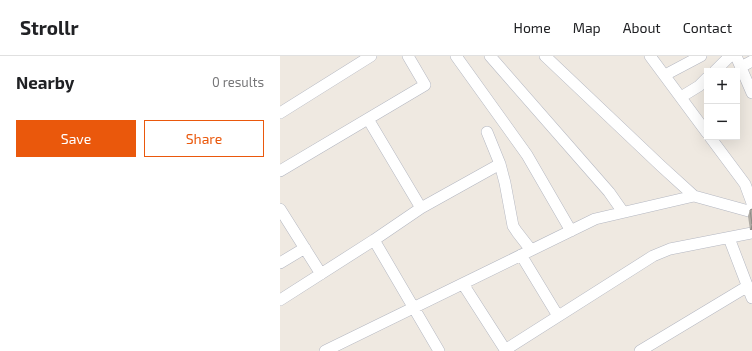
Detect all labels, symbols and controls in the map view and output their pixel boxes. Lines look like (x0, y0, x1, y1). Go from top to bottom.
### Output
text: Strollr (20, 16, 79, 39)
text: Home (514, 19, 551, 36)
text: Map (573, 19, 601, 36)
text: About (623, 19, 661, 36)
text: Contact (683, 19, 732, 36)
map controls (704, 68, 740, 140)
button: + (704, 68, 740, 104)
text: Nearby (16, 72, 74, 92)
text: 0 results (212, 74, 264, 90)
button: − (704, 104, 740, 140)
button: Save (16, 120, 136, 157)
button: Share (144, 120, 264, 157)

